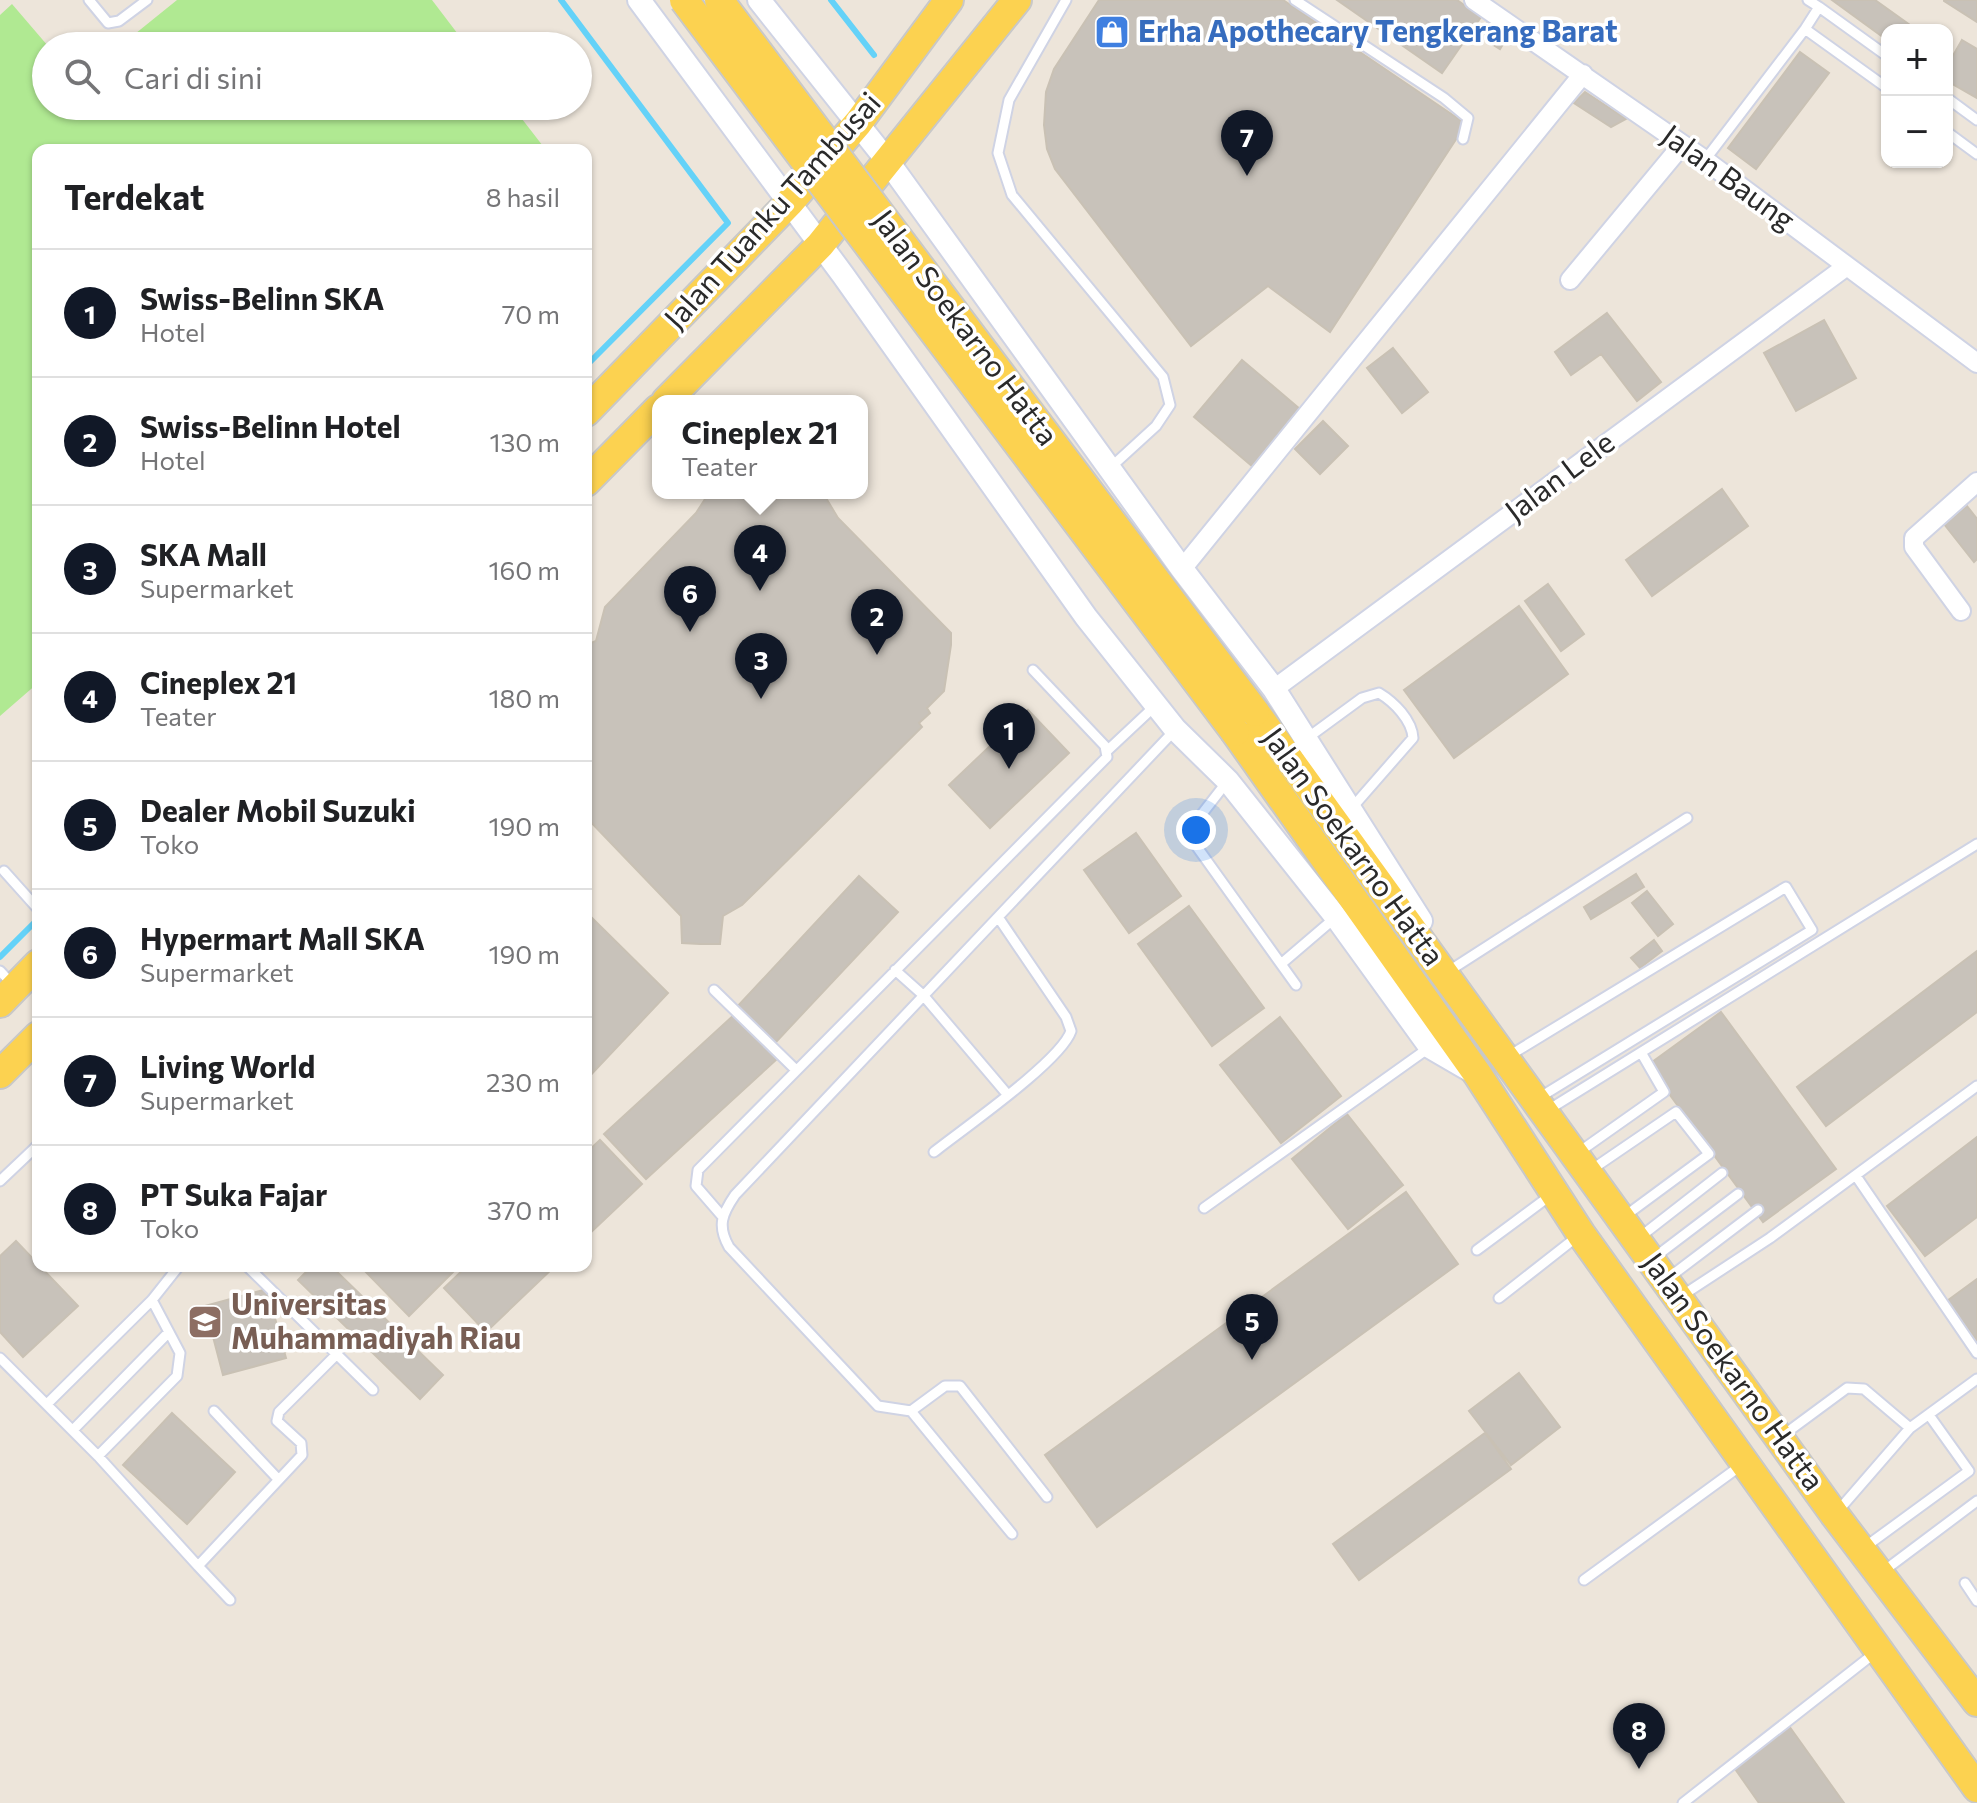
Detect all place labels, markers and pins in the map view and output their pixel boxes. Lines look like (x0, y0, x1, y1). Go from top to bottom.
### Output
place label: Erha Apothecary Tengkerang Barat (1138, 11, 1618, 48)
shop icon: Erha Apothecary Tengkerang Barat (1093, 13, 1131, 51)
pin: 7 (1221, 110, 1273, 176)
pin: 4 (734, 525, 786, 591)
pin: 6 (664, 566, 716, 632)
pin: 2 (851, 589, 903, 655)
pin: 3 (735, 633, 787, 699)
pin: 1 (983, 703, 1035, 769)
place label: Universitas Muhammadiyah Riau (231, 1284, 521, 1355)
pin: 5 (1226, 1294, 1278, 1360)
school or university icon: Universitas Muhammadiyah Riau (186, 1303, 224, 1341)
pin: 8 (1613, 1703, 1665, 1769)

